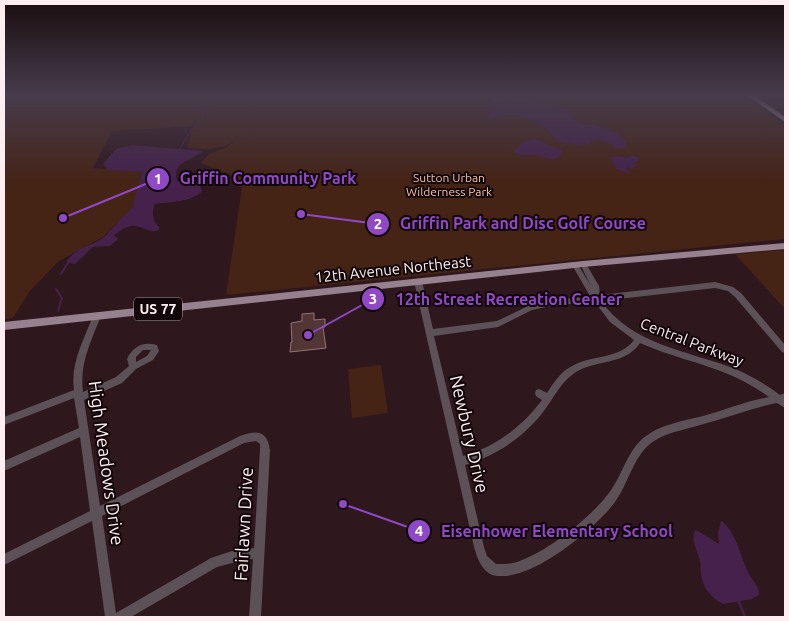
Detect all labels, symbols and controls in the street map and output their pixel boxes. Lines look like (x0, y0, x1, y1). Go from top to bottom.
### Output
callout: Griffin Community Park (145, 163, 367, 194)
text: Griffin Community Park (180, 169, 356, 187)
text: 1 (154, 170, 162, 187)
park label: Sutton Urban Wilderness Park (406, 171, 492, 198)
callout: Griffin Park and Disc Golf Course (365, 208, 656, 239)
text: Griffin Park and Disc Golf Course (400, 214, 646, 232)
text: 2 (374, 215, 382, 232)
street label: 12th Avenue Northeast (314, 252, 472, 286)
callout: 12th Street Recreation Center (361, 284, 632, 315)
text: 3 (369, 290, 377, 307)
text: 12th Street Recreation Center (396, 290, 623, 308)
road number: US 77 (134, 298, 182, 320)
street label: Central Parkway (638, 315, 746, 369)
street label: Newbury Drive (447, 373, 493, 495)
street label: High Meadows Drive (86, 379, 128, 547)
street label: Fairlawn Drive (230, 466, 256, 582)
callout: Eisenhower Elementary School (406, 516, 683, 547)
text: 4 (415, 522, 423, 539)
text: Eisenhower Elementary School (441, 522, 673, 540)

